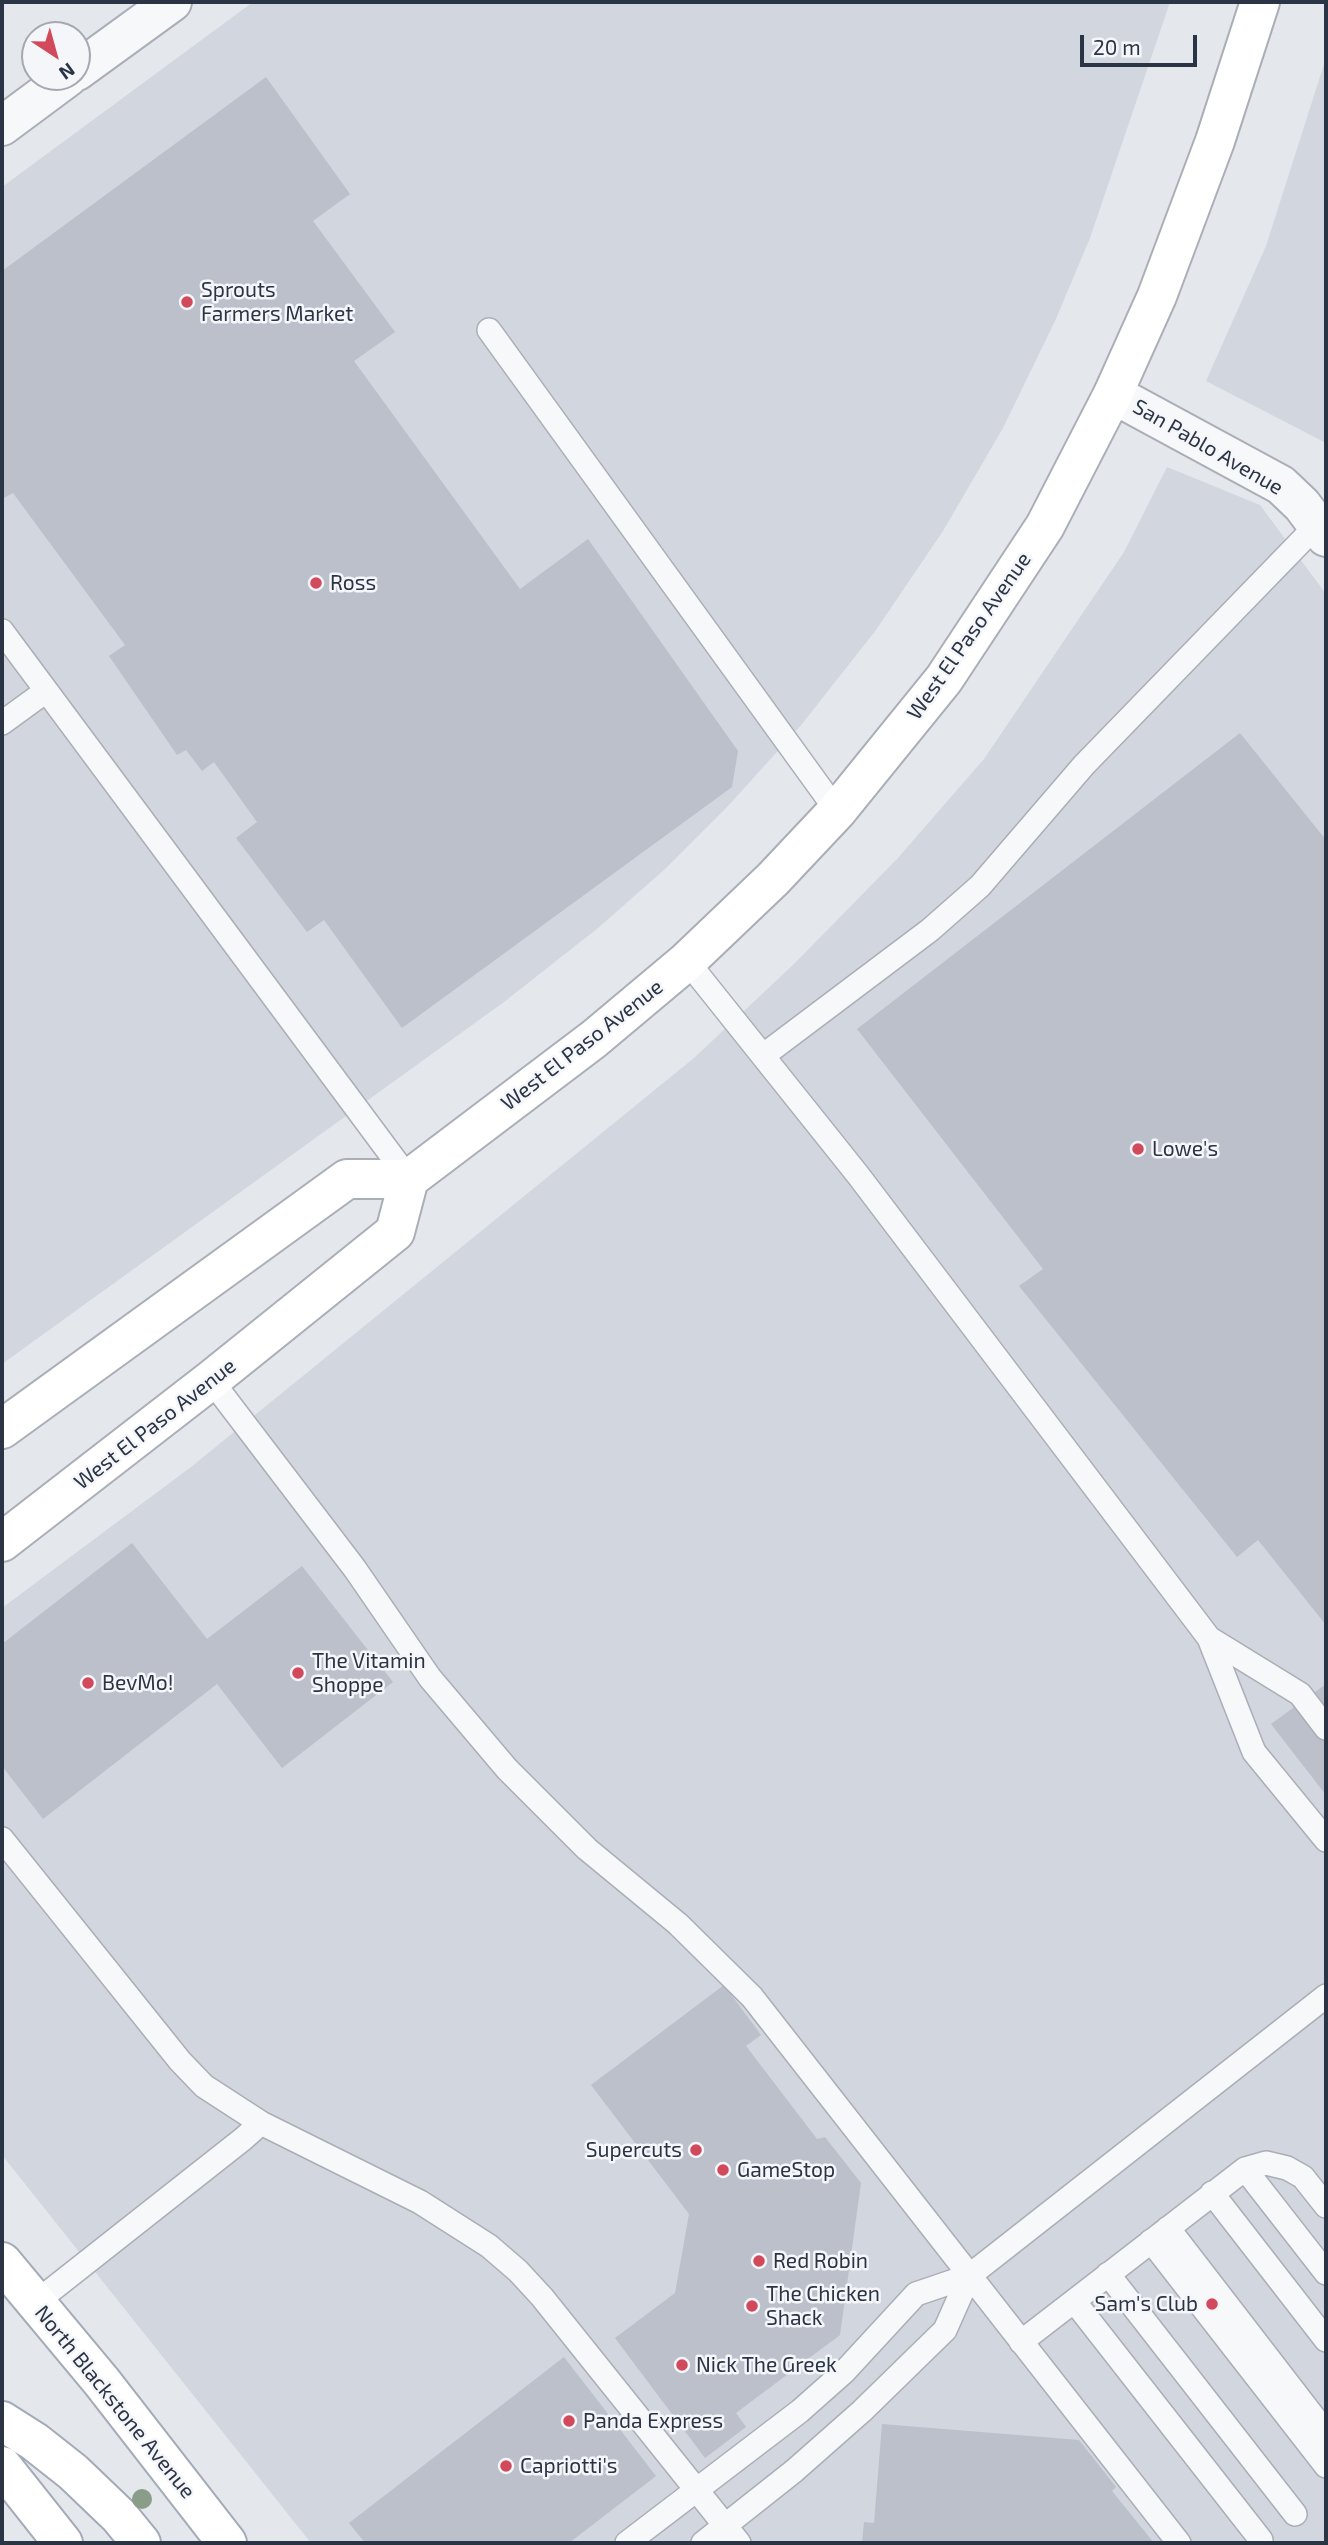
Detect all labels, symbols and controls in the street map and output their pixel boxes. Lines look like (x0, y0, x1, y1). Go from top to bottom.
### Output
north arrow (21, 21, 91, 91)
scale bar (1083, 21, 1200, 65)
text: 20 m (1093, 34, 1141, 59)
text: N (55, 58, 80, 85)
place label: Sprouts Farmers Market (201, 277, 353, 327)
marker: Sprouts Farmers Market (179, 294, 195, 310)
street label: San Pablo Avenue (1128, 394, 1288, 500)
street label: West El Paso Avenue (902, 548, 1036, 724)
place label: Ross (330, 570, 376, 596)
marker: Ross (308, 575, 324, 591)
street label: West El Paso Avenue (496, 974, 668, 1116)
place label: Lowe's (1152, 1136, 1218, 1162)
marker: Lowe's (1130, 1141, 1146, 1157)
street label: West El Paso Avenue (69, 1353, 241, 1495)
place label: The Vitamin Shoppe (312, 1648, 426, 1698)
marker: The Vitamin Shoppe (290, 1665, 306, 1681)
place label: BevMo! (102, 1670, 173, 1696)
marker: BevMo! (80, 1675, 96, 1691)
place label: Supercuts (586, 2137, 682, 2163)
marker: Supercuts (688, 2142, 704, 2158)
place label: GameStop (737, 2157, 835, 2183)
marker: GameStop (715, 2162, 731, 2178)
place label: Red Robin (773, 2248, 868, 2274)
marker: Red Robin (751, 2253, 767, 2269)
place label: The Chicken Shack (766, 2281, 880, 2331)
place label: Sam's Club (1095, 2291, 1198, 2317)
marker: Sam's Club (1204, 2296, 1220, 2312)
marker: The Chicken Shack (744, 2298, 760, 2314)
street label: North Blackstone Avenue (29, 2300, 201, 2504)
place label: Nick The Greek (696, 2352, 837, 2378)
marker: Nick The Greek (674, 2357, 690, 2373)
place label: Panda Express (583, 2408, 723, 2434)
marker: Panda Express (561, 2413, 577, 2429)
place label: Capriotti's (520, 2453, 617, 2479)
marker: Capriotti's (498, 2458, 514, 2474)

